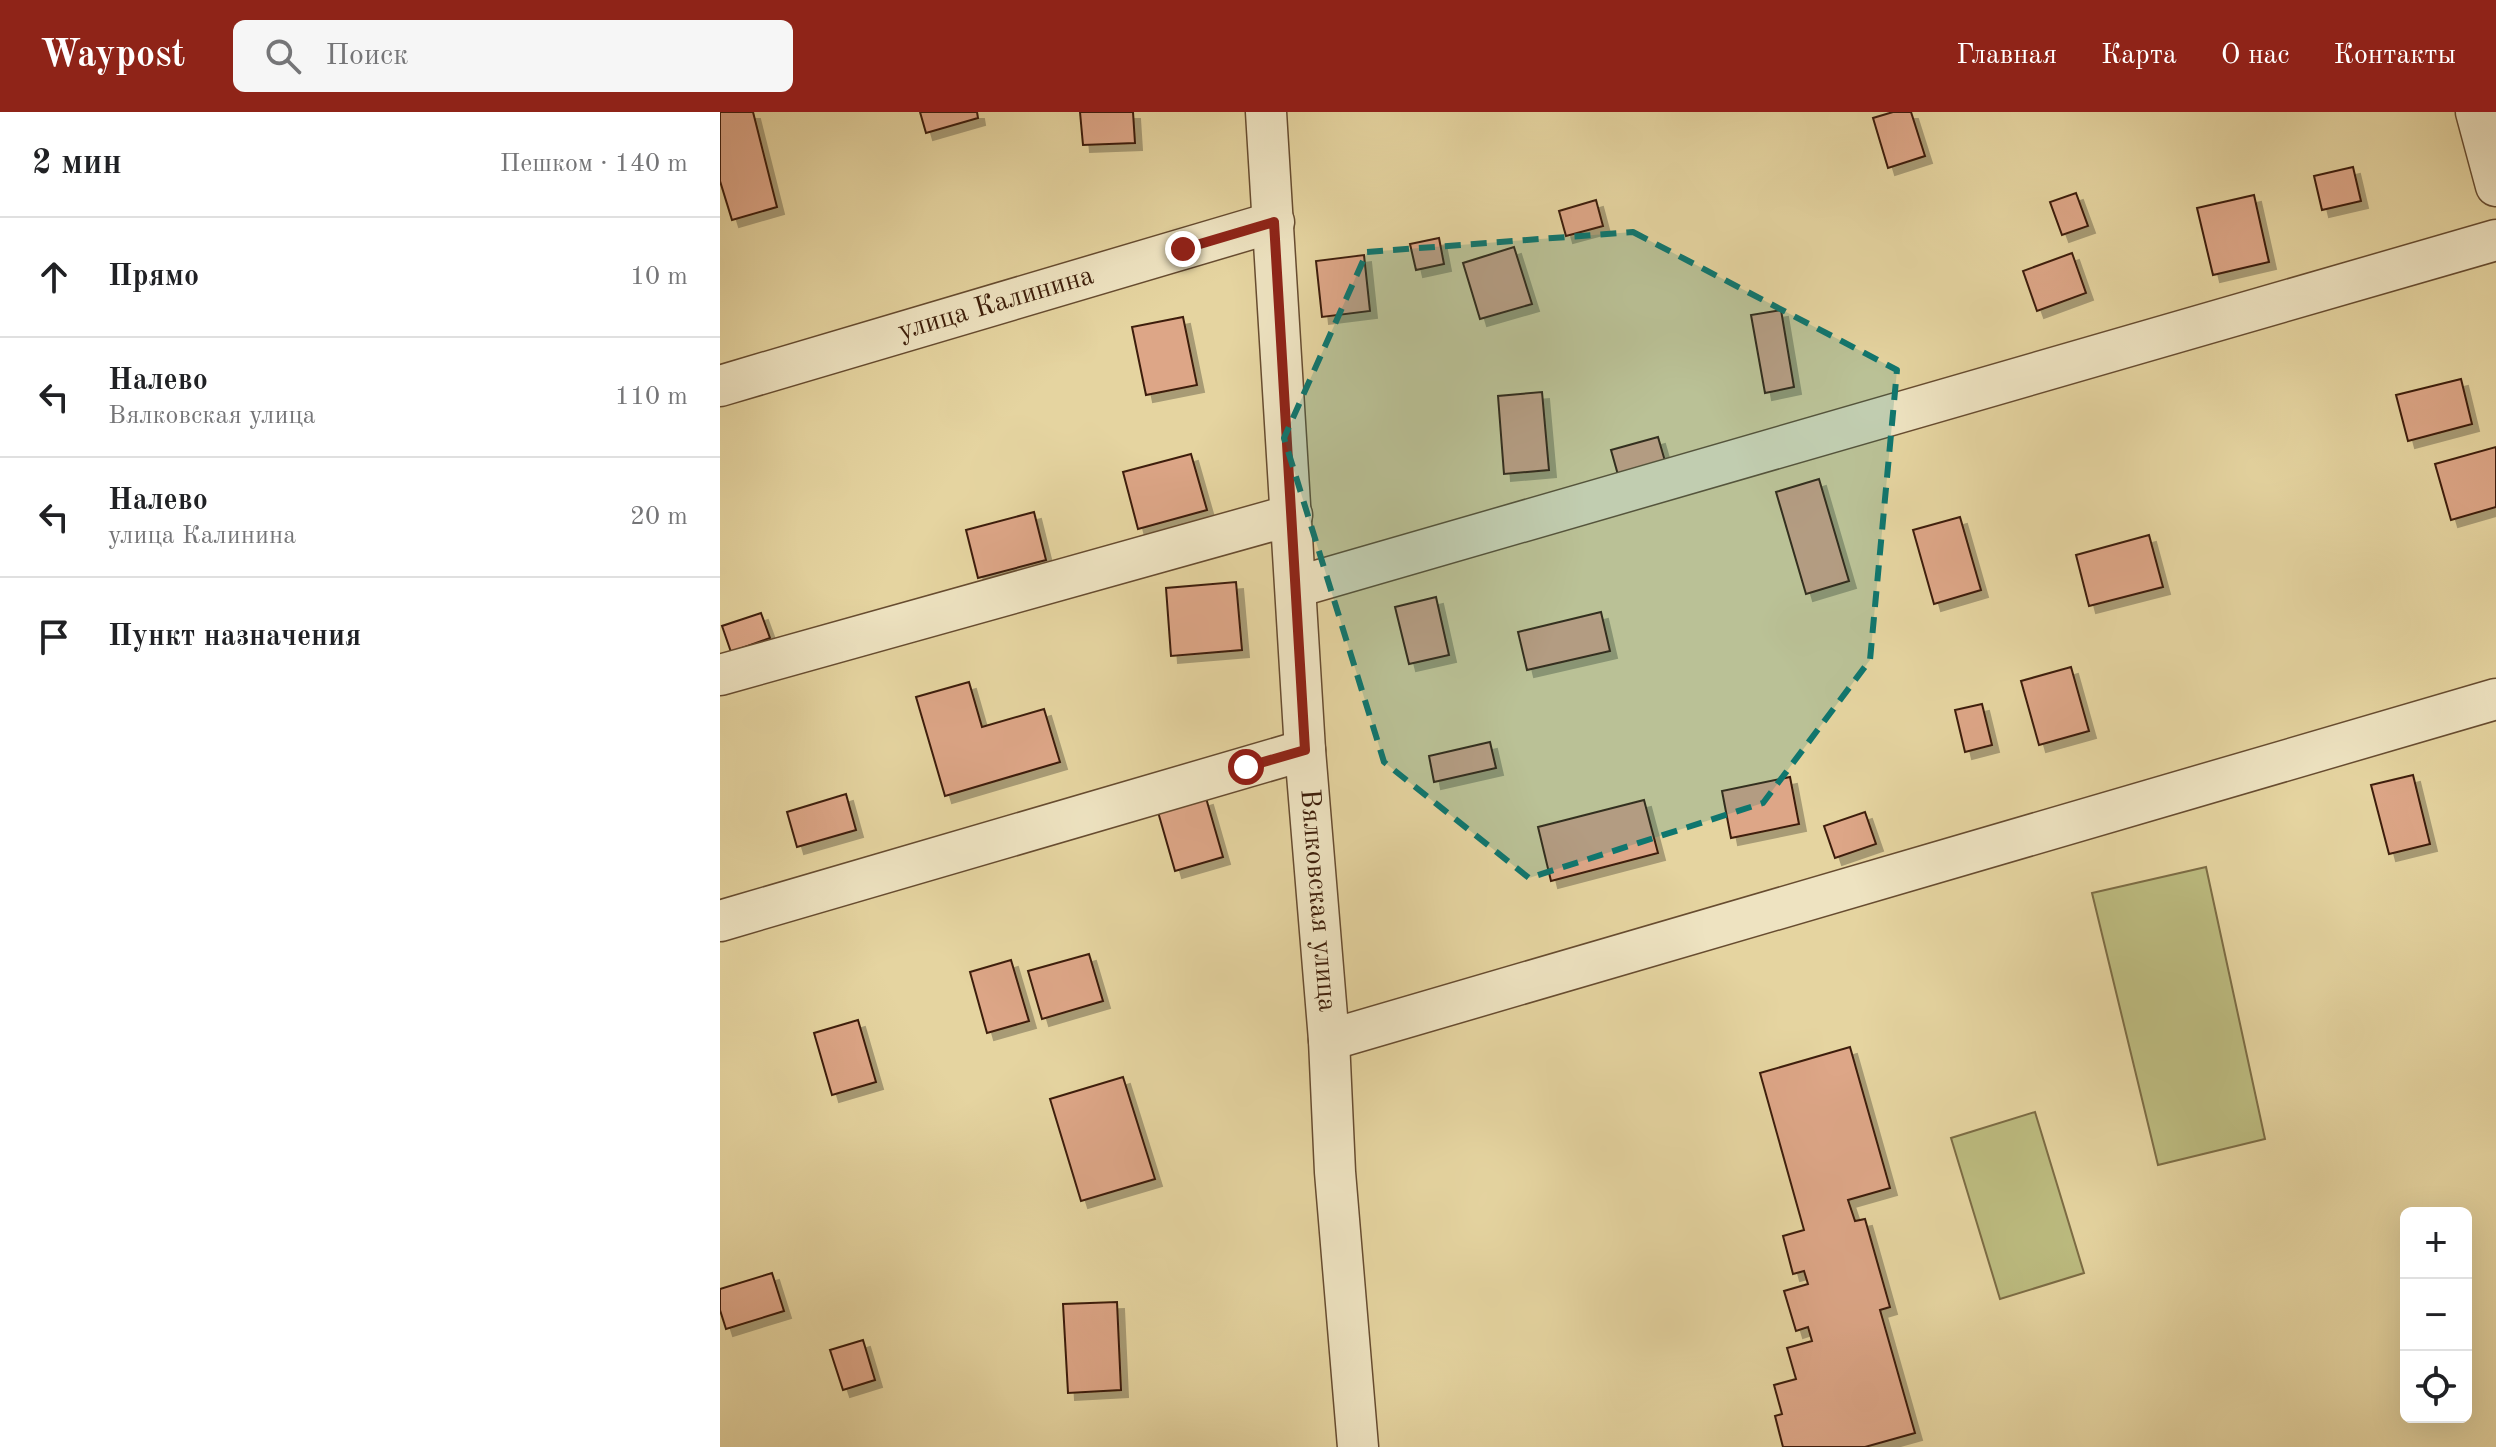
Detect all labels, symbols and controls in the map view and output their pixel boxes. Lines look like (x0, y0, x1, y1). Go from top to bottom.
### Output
search box (233, 20, 793, 92)
icon: search (261, 34, 305, 78)
text: Waypost (40, 37, 185, 75)
text: Поиск (325, 41, 408, 71)
text: Главная (1956, 42, 2057, 70)
text: Карта (2101, 42, 2177, 70)
text: О нас (2221, 42, 2290, 70)
text: Контакты (2334, 42, 2456, 70)
text: 2 мин (32, 147, 122, 181)
text: Пешком · 140 m (500, 151, 688, 177)
route end (1165, 231, 1201, 267)
icon: ahead (32, 255, 76, 299)
text: Прямо (108, 262, 199, 292)
street label: улица Калинина (895, 262, 1097, 346)
text: 10 m (630, 264, 688, 290)
text: Налево (108, 366, 208, 396)
icon: left (32, 375, 76, 419)
text: 110 m (615, 384, 688, 410)
text: Вялковская улица (108, 403, 316, 429)
text: Налево (108, 486, 208, 516)
icon: left (32, 495, 76, 539)
text: 20 m (630, 504, 688, 530)
text: улица Калинина (108, 523, 296, 549)
icon: arrive (32, 615, 76, 659)
text: Пункт назначения (108, 622, 361, 652)
route start (1228, 749, 1264, 785)
street label: Вялковская улица (1294, 788, 1341, 1013)
map controls (2400, 1207, 2472, 1423)
button: + (2400, 1207, 2472, 1279)
button: − (2400, 1279, 2472, 1351)
button: locate (2400, 1351, 2472, 1423)

